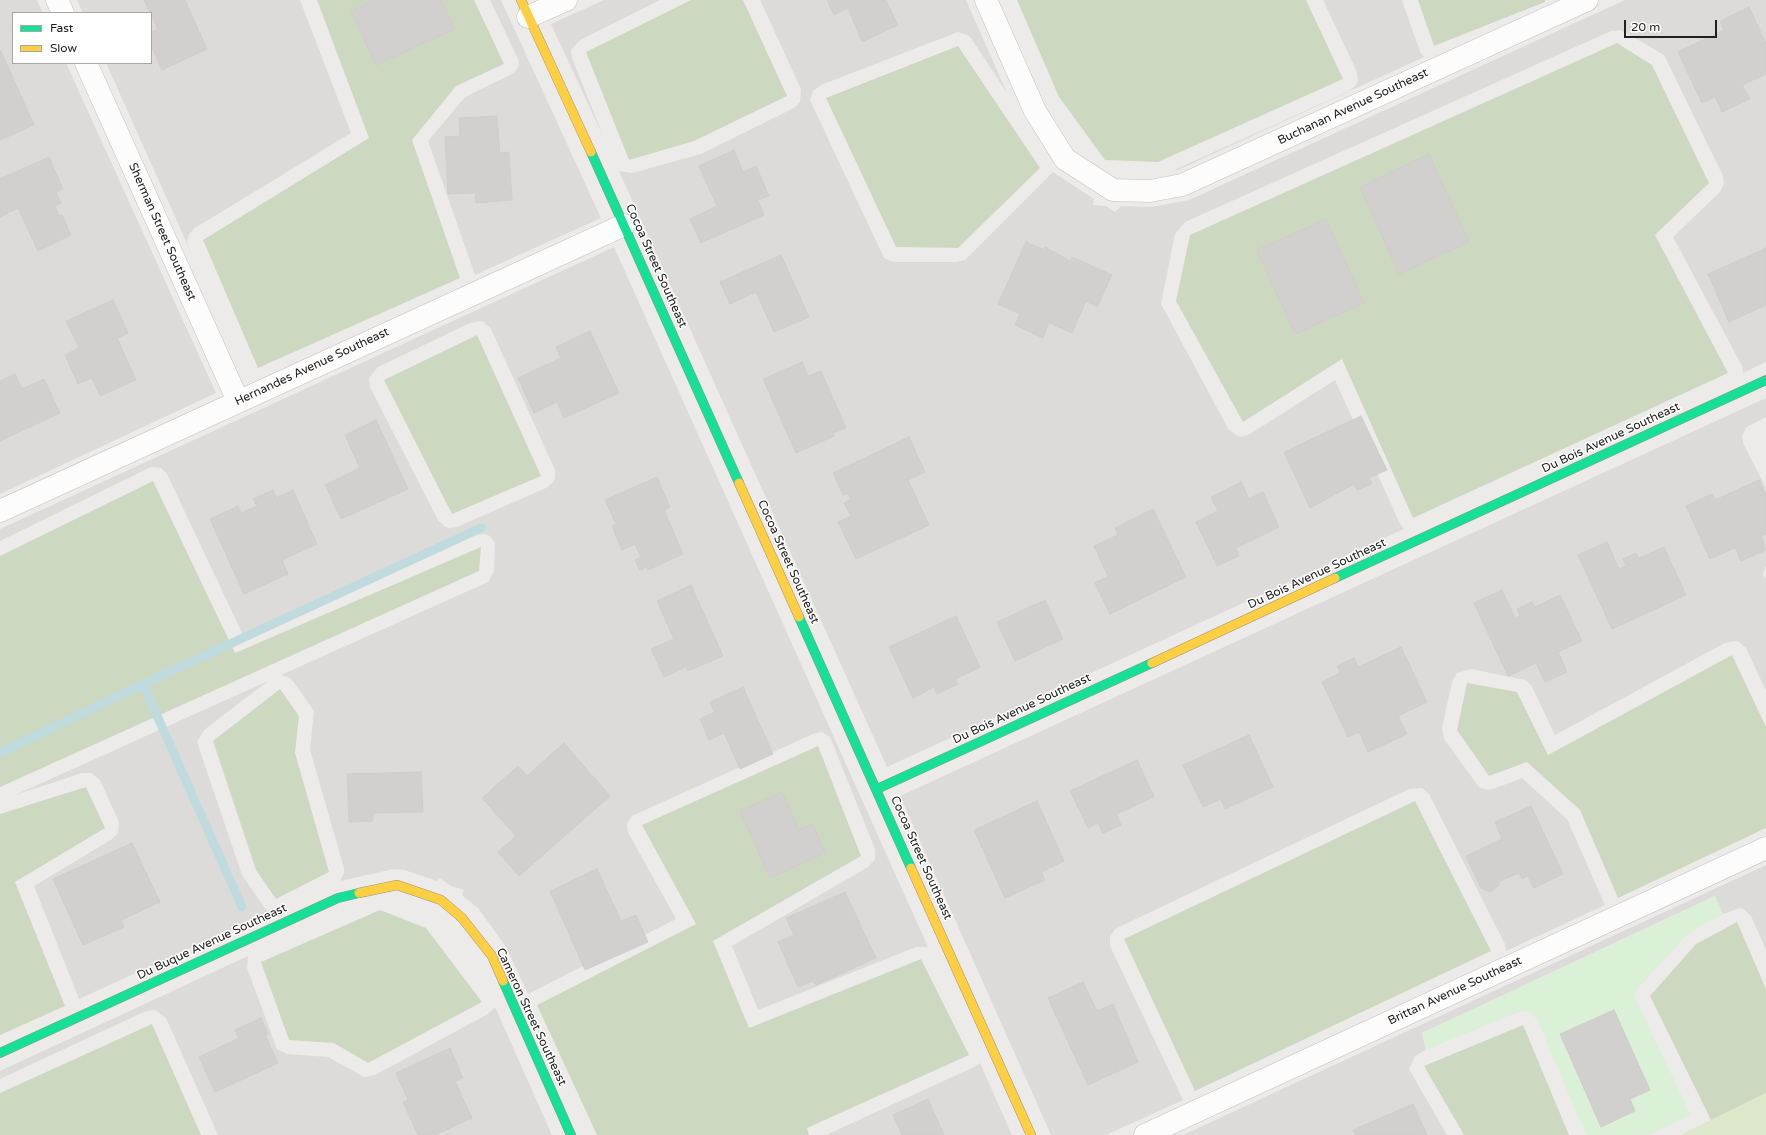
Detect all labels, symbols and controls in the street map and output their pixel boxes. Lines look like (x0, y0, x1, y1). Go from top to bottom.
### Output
legend (12, 12, 152, 64)
scale bar (1626, 12, 1719, 38)
text: 20 m (1631, 20, 1660, 34)
text: Fast (50, 21, 73, 35)
text: Slow (50, 41, 77, 55)
street label: Buchanan Avenue Southeast (1276, 66, 1430, 148)
street label: Sherman Street Southeast (125, 161, 199, 303)
street label: Cocoa Street Southeast (622, 202, 690, 330)
street label: Hernandes Avenue Southeast (233, 325, 391, 409)
street label: Du Bois Avenue Southeast (1540, 400, 1682, 476)
street label: Cocoa Street Southeast (754, 498, 822, 626)
street label: Du Bois Avenue Southeast (1246, 536, 1388, 612)
street label: Du Bois Avenue Southeast (951, 671, 1093, 747)
street label: Cocoa Street Southeast (887, 794, 955, 922)
street label: Du Buque Avenue Southeast (135, 901, 289, 983)
street label: Cameron Street Southeast (493, 946, 569, 1088)
street label: Brittan Avenue Southeast (1386, 954, 1524, 1028)

